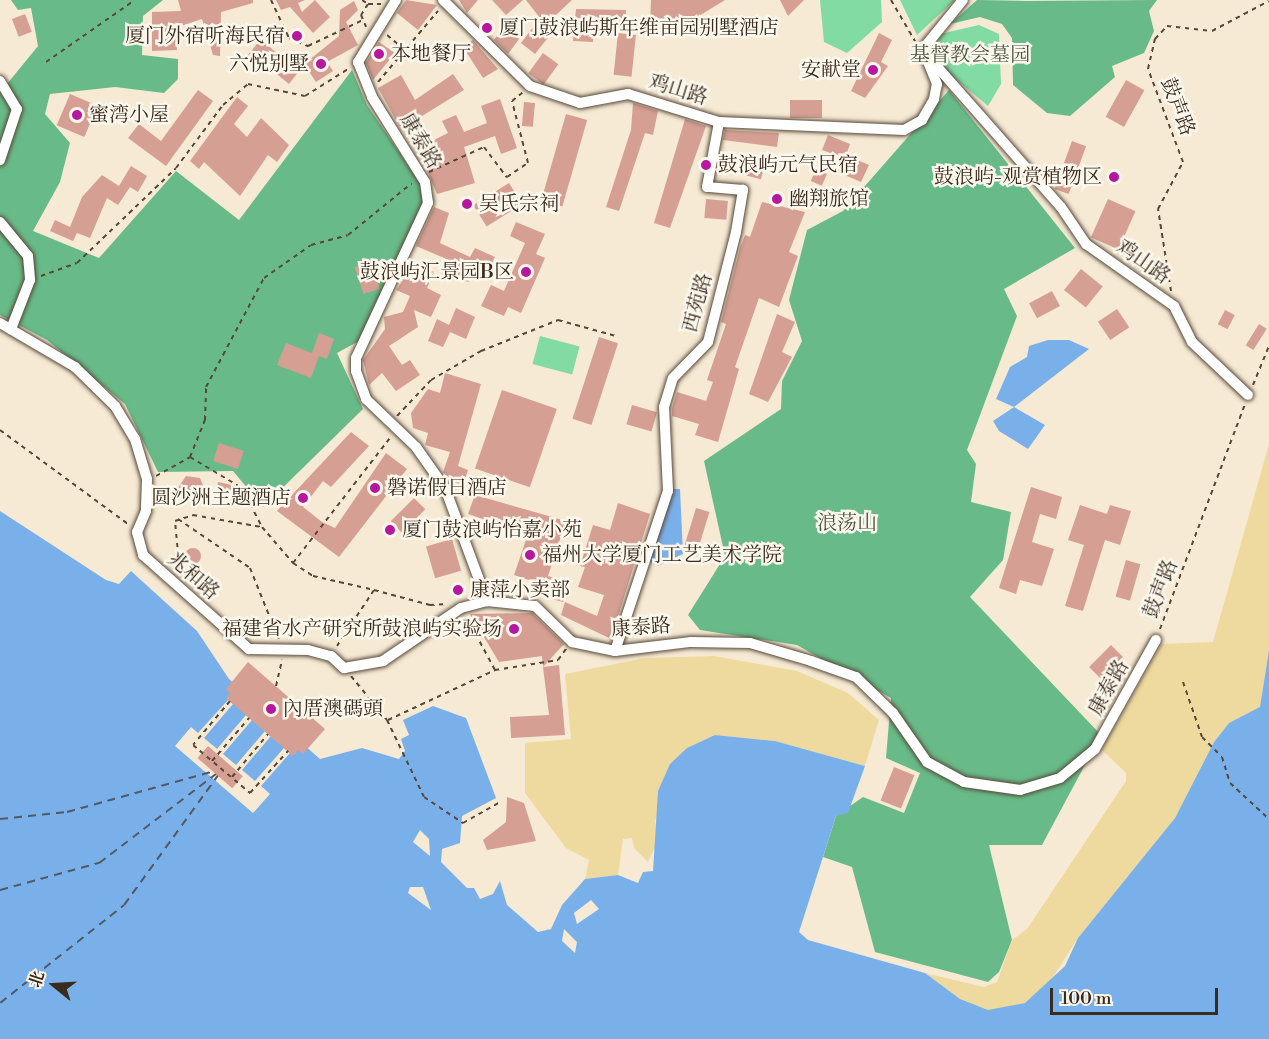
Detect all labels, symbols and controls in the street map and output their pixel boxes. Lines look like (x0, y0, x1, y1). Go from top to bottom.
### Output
place label: 厦门鼓浪屿斯年维亩园别墅酒店 (499, 16, 779, 40)
marker: 厦门鼓浪屿斯年维亩园别墅酒店 (480, 21, 494, 35)
place label: 厦门外宿听海民宿 (125, 24, 285, 48)
marker: 厦门外宿听海民宿 (290, 29, 304, 43)
place label: 本地餐厅 (391, 42, 471, 66)
park label: 基督教会墓园 (910, 43, 1030, 67)
marker: 本地餐厅 (372, 47, 386, 61)
place label: 六悦别墅 (229, 52, 309, 76)
marker: 六悦别墅 (314, 57, 328, 71)
place label: 安献堂 (801, 58, 861, 82)
marker: 安献堂 (866, 63, 880, 77)
street label: 鸡山路 (646, 70, 710, 110)
street label: 鼓声路 (1155, 75, 1199, 139)
place label: 蜜湾小屋 (89, 103, 169, 127)
marker: 蜜湾小屋 (70, 108, 84, 122)
street label: 康泰路 (394, 109, 446, 173)
place label: 鼓浪屿元气民宿 (718, 153, 858, 177)
marker: 鼓浪屿元气民宿 (699, 158, 713, 172)
place label: 鼓浪屿-观赏植物区 (934, 165, 1102, 189)
marker: 鼓浪屿-观赏植物区 (1107, 170, 1121, 184)
place label: 幽翔旅馆 (789, 187, 869, 211)
place label: 吴氏宗祠 (479, 192, 559, 216)
marker: 幽翔旅馆 (770, 192, 784, 206)
marker: 吴氏宗祠 (460, 197, 474, 211)
street label: 鸡山路 (1112, 235, 1174, 289)
place label: 鼓浪屿汇景园B区 (360, 260, 514, 284)
marker: 鼓浪屿汇景园B区 (519, 265, 533, 279)
street label: 西苑路 (679, 271, 717, 335)
place label: 磐诺假日酒店 (387, 476, 507, 500)
marker: 磐诺假日酒店 (368, 481, 382, 495)
place label: 圆沙洲主题酒店 (151, 486, 291, 510)
marker: 圆沙洲主题酒店 (296, 491, 310, 505)
park label: 浪荡山 (817, 511, 877, 535)
place label: 厦门鼓浪屿怡嘉小苑 (402, 518, 582, 542)
marker: 厦门鼓浪屿怡嘉小苑 (383, 523, 397, 537)
place label: 福州大学厦门工艺美术学院 (542, 543, 782, 567)
street label: 兆和路 (162, 547, 224, 605)
marker: 福州大学厦门工艺美术学院 (523, 548, 537, 562)
street label: 鼓声路 (1139, 557, 1183, 621)
place label: 康萍小卖部 (470, 578, 570, 602)
marker: 康萍小卖部 (451, 583, 465, 597)
street label: 康泰路 (610, 614, 672, 642)
place label: 福建省水产研究所鼓浪屿实验场 (222, 617, 502, 641)
marker: 福建省水产研究所鼓浪屿实验场 (507, 622, 521, 636)
street label: 康泰路 (1084, 656, 1134, 720)
place label: 內厝澳碼頭 (283, 697, 383, 721)
marker: 內厝澳碼頭 (264, 702, 278, 716)
north arrow (24, 955, 84, 1015)
text: 北 (25, 969, 49, 990)
scale bar (1053, 976, 1221, 1014)
text: 100 m (1061, 987, 1112, 1010)

